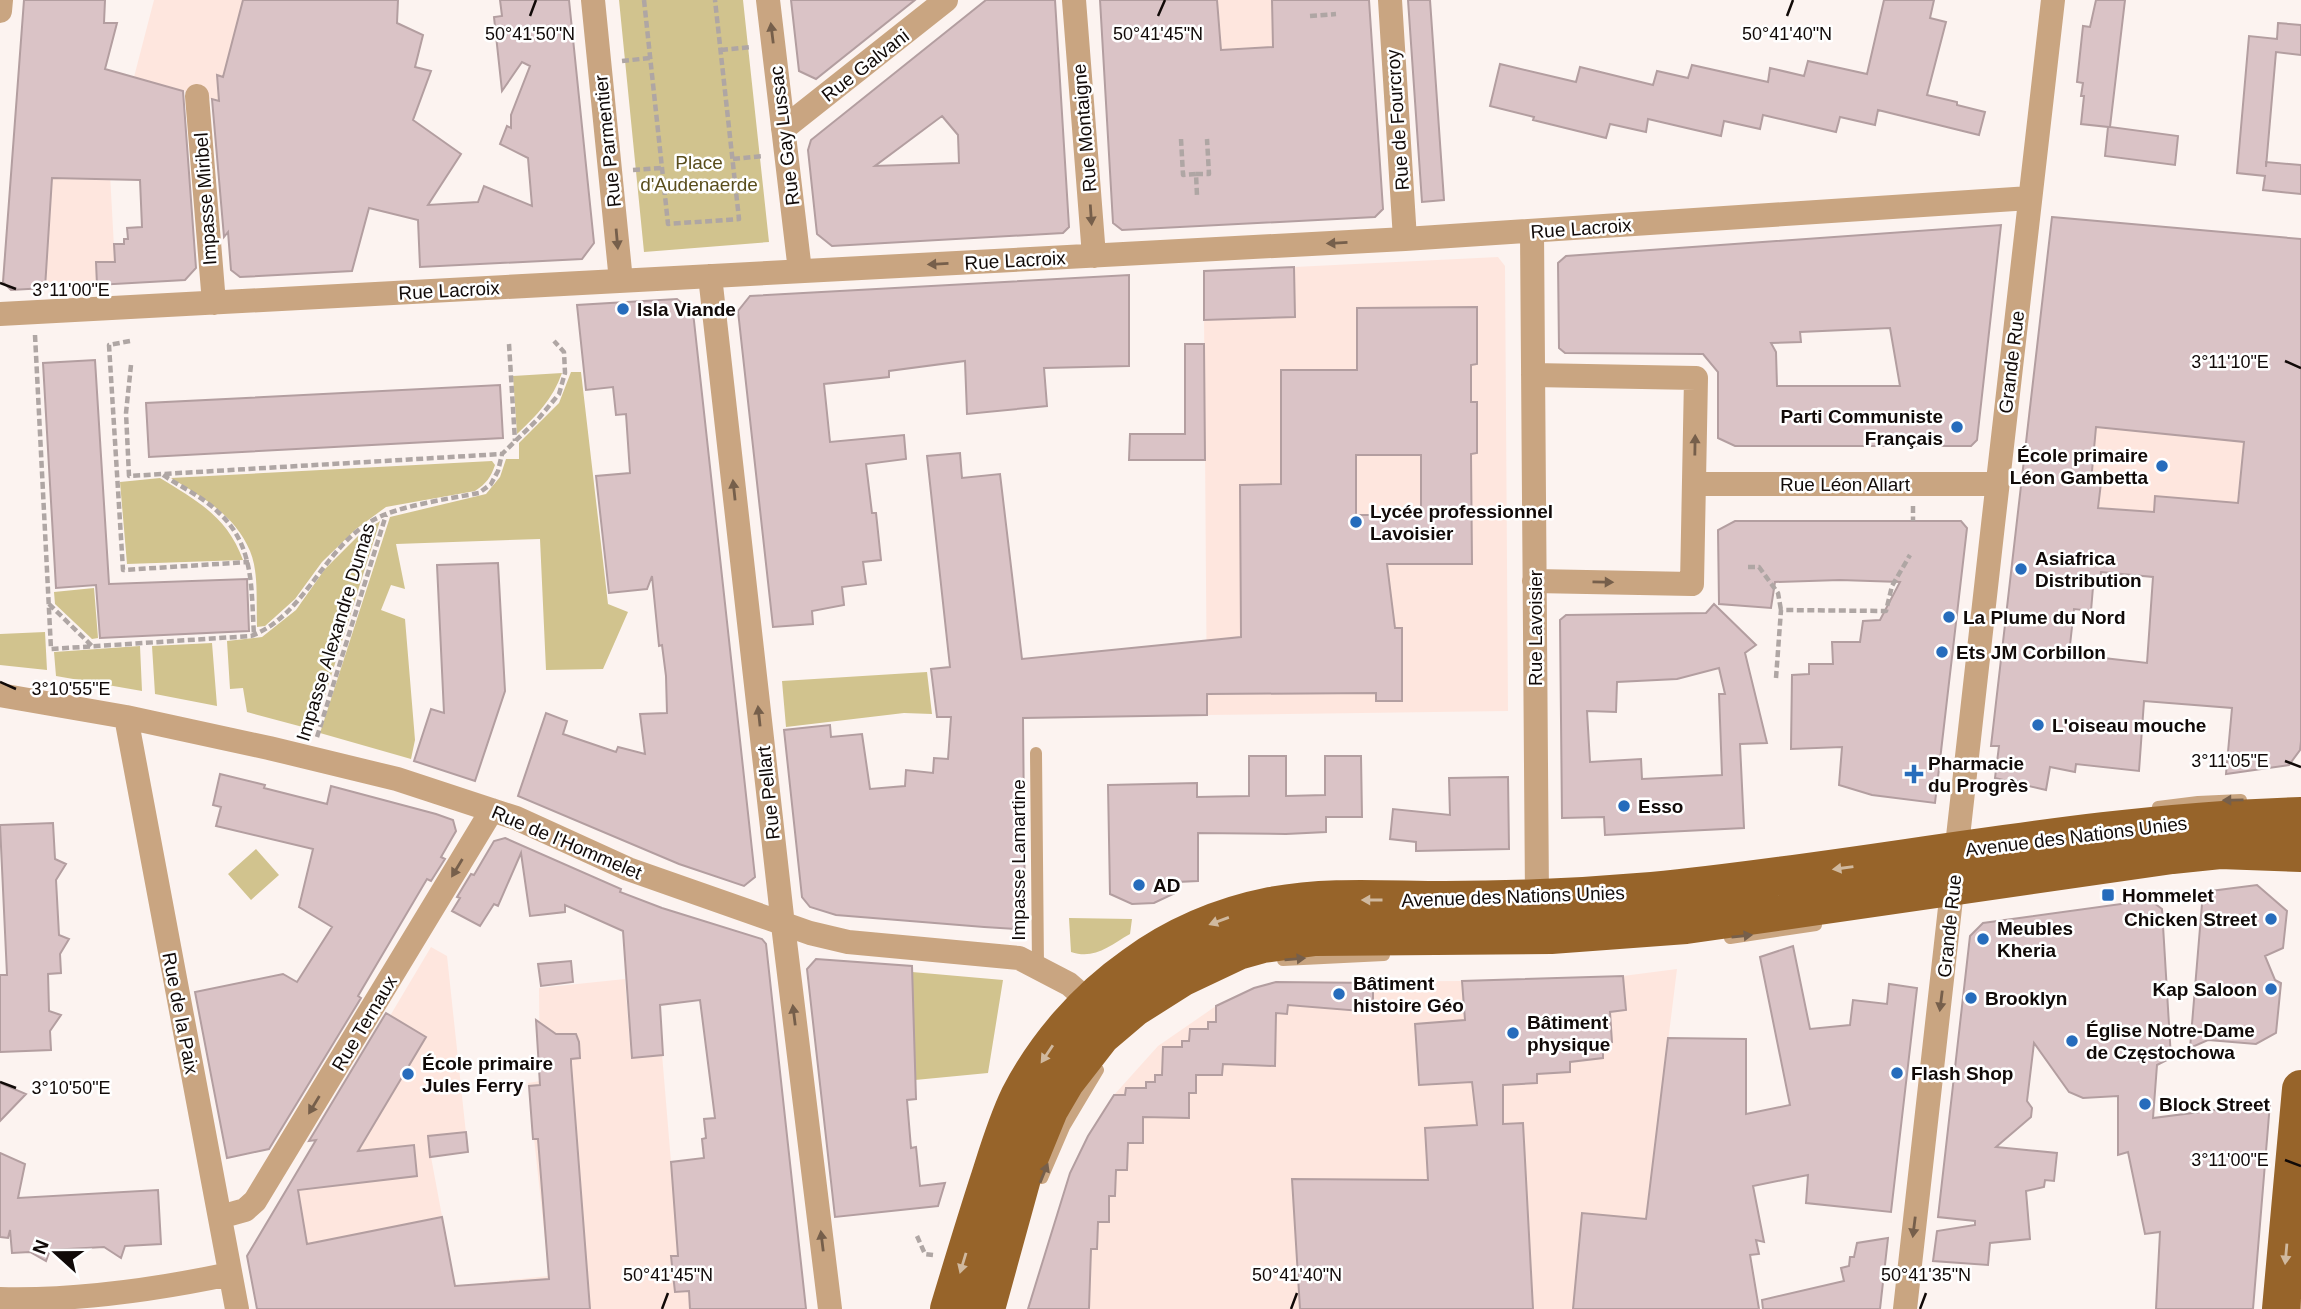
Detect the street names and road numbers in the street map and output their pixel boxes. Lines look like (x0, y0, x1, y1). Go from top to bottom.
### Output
street label: Rue Galvani (818, 25, 913, 106)
street label: Rue de Fourcroy (1382, 48, 1413, 191)
street label: Rue Montaigne (1068, 63, 1101, 193)
street label: Rue Gay Lussac (766, 65, 803, 207)
street label: Rue Parmentier (590, 73, 625, 208)
street label: Impasse Miribel (190, 132, 221, 266)
street label: Rue Lacroix (1530, 214, 1633, 243)
street label: Rue Lacroix (964, 247, 1067, 274)
street label: Rue Lacroix (398, 277, 501, 304)
street label: Grande Rue (1995, 309, 2028, 415)
street label: Rue Léon Allart (1780, 474, 1911, 495)
street label: Impasse Alexandre Dumas (292, 521, 379, 744)
street label: Rue Lavoisier (1525, 569, 1546, 686)
street label: Rue Pellart (753, 744, 784, 841)
street label: Impasse Lamartine (1008, 779, 1029, 941)
street label: Rue de l'Hommelet (489, 801, 646, 884)
street label: Avenue des Nations Unies (1964, 812, 2188, 861)
street label: Grande Rue (1934, 873, 1965, 979)
street label: Avenue des Nations Unies (1401, 882, 1625, 911)
street label: Rue de la Paix (158, 950, 203, 1076)
street label: Rue Ternaux (328, 971, 401, 1075)

